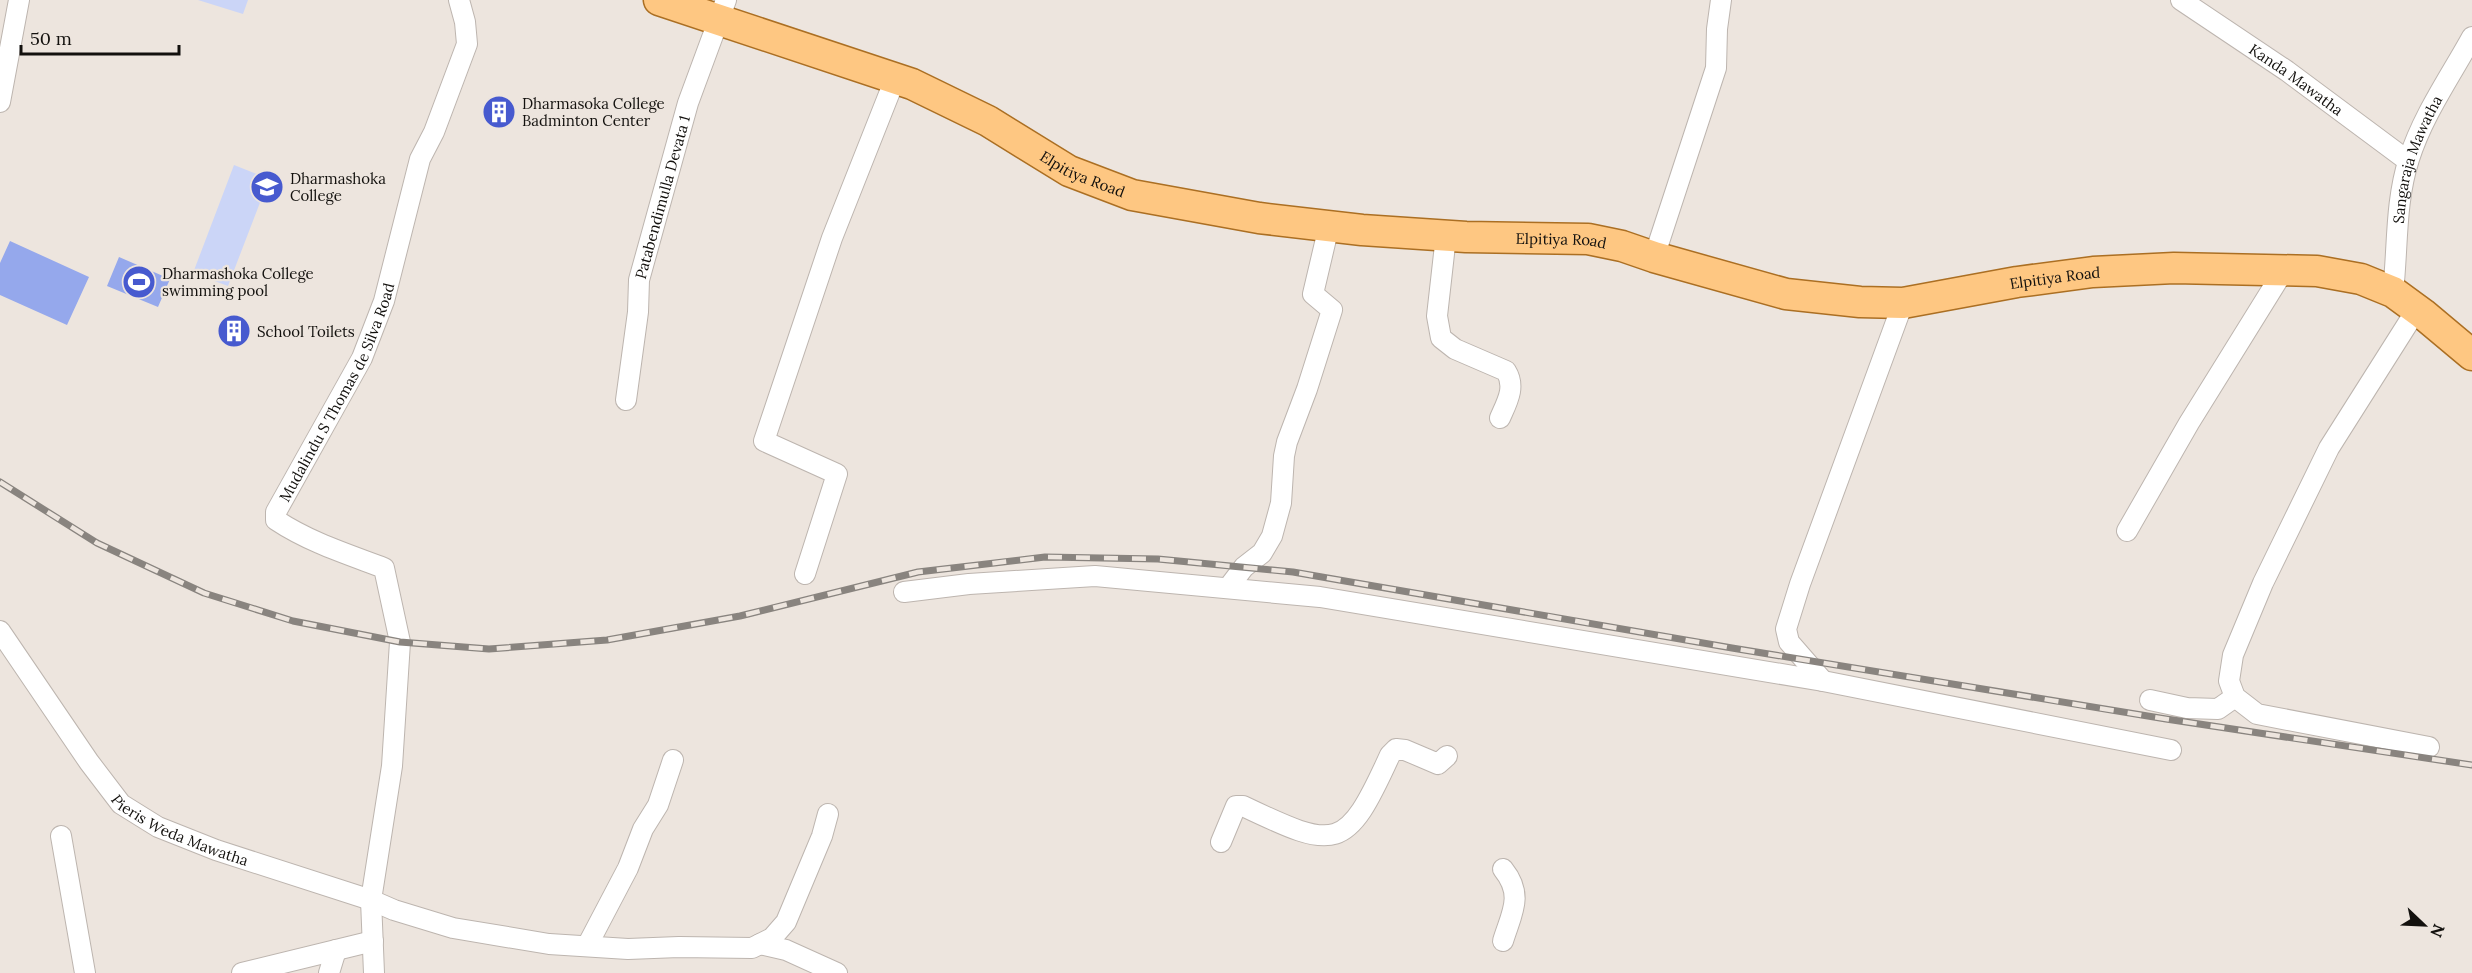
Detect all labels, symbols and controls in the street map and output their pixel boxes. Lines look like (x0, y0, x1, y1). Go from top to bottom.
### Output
scale bar (21, 18, 178, 56)
text: 50 m (30, 27, 72, 50)
street label: Kanda Mawatha (2246, 39, 2347, 119)
street label: Sangaraja Mawatha (2388, 92, 2446, 224)
building icon: Dharmasoka College Badminton Center (481, 94, 517, 130)
place label: Dharmasoka College Badminton Center (522, 94, 665, 130)
street label: Patabendimulla Devata 1 (630, 113, 694, 281)
street label: Elpitiya Road (1037, 146, 1128, 201)
school or university icon: Dharmashoka College (249, 169, 285, 205)
place label: Dharmashoka College (290, 169, 386, 205)
street label: Elpitiya Road (1515, 228, 1608, 252)
street label: Elpitiya Road (2008, 262, 2101, 293)
sports icon: Dharmashoka College swimming pool (121, 264, 157, 300)
place label: Dharmashoka College swimming pool (162, 264, 314, 300)
street label: Mudalindu S Thomas de Silva Road (274, 281, 398, 505)
building icon: School Toilets (216, 313, 252, 349)
place label: School Toilets (257, 322, 355, 341)
street label: Pieris Weda Mawatha (107, 790, 251, 869)
north arrow (2394, 895, 2454, 955)
text: N (2426, 921, 2449, 940)

